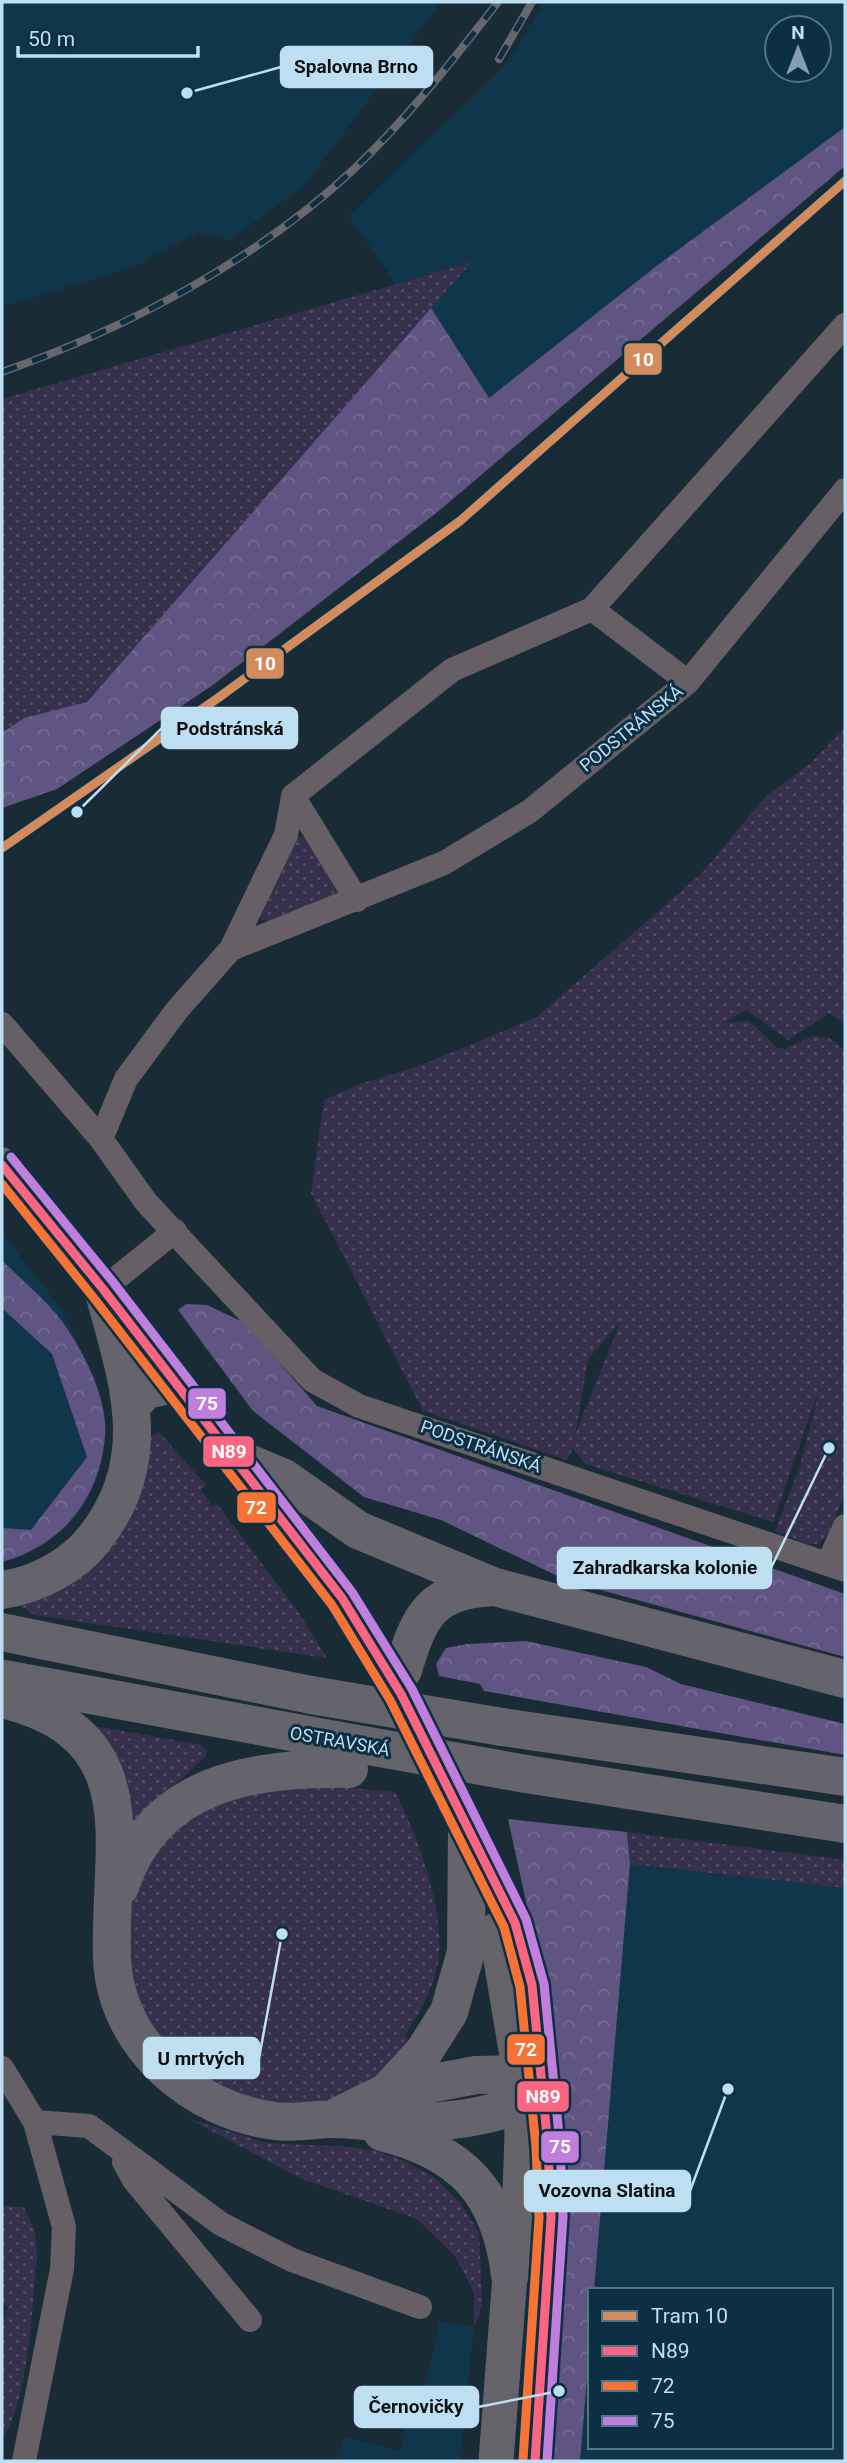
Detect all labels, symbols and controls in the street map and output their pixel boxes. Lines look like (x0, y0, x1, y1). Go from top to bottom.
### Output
scale bar (18, 14, 198, 58)
north arrow (763, 14, 833, 84)
text: N (791, 21, 805, 44)
text: 50 m (28, 27, 75, 51)
callout: Spalovna Brno (281, 47, 432, 87)
text: Spalovna Brno (294, 55, 418, 78)
line badge: 10 (623, 342, 663, 376)
text: 10 (632, 348, 654, 371)
line badge: 10 (245, 647, 285, 680)
text: 10 (254, 652, 276, 675)
street label: PODSTRÁNSKÁ (575, 680, 687, 776)
callout: Podstránská (162, 708, 297, 748)
text: Podstránská (176, 717, 284, 740)
line badge: 75 (187, 1387, 227, 1420)
text: 75 (196, 1392, 218, 1415)
street label: PODSTRÁNSKÁ (418, 1415, 544, 1477)
line badge: N89 (202, 1435, 255, 1468)
text: N89 (211, 1440, 247, 1463)
line badge: 72 (236, 1491, 277, 1524)
text: 72 (245, 1496, 267, 1519)
callout: Zahradkarska kolonie (558, 1548, 771, 1588)
text: Zahradkarska kolonie (573, 1556, 757, 1579)
street label: OSTRAVSKÁ (288, 1722, 392, 1760)
line badge: 72 (506, 2033, 546, 2066)
callout: U mrtvých (144, 2038, 259, 2078)
text: 72 (515, 2038, 537, 2061)
text: U mrtvých (157, 2047, 245, 2070)
line badge: N89 (516, 2080, 570, 2113)
text: N89 (525, 2085, 561, 2108)
line badge: 75 (540, 2130, 580, 2164)
text: 75 (549, 2135, 571, 2158)
callout: Vozovna Slatina (525, 2171, 690, 2211)
text: Vozovna Slatina (539, 2179, 676, 2202)
legend (588, 2288, 833, 2449)
text: Tram 10 (651, 2304, 728, 2328)
text: N89 (651, 2339, 690, 2363)
text: 72 (651, 2374, 675, 2398)
callout: Černovičky (355, 2387, 478, 2427)
text: Černovičky (368, 2395, 464, 2418)
text: 75 (651, 2409, 675, 2433)

